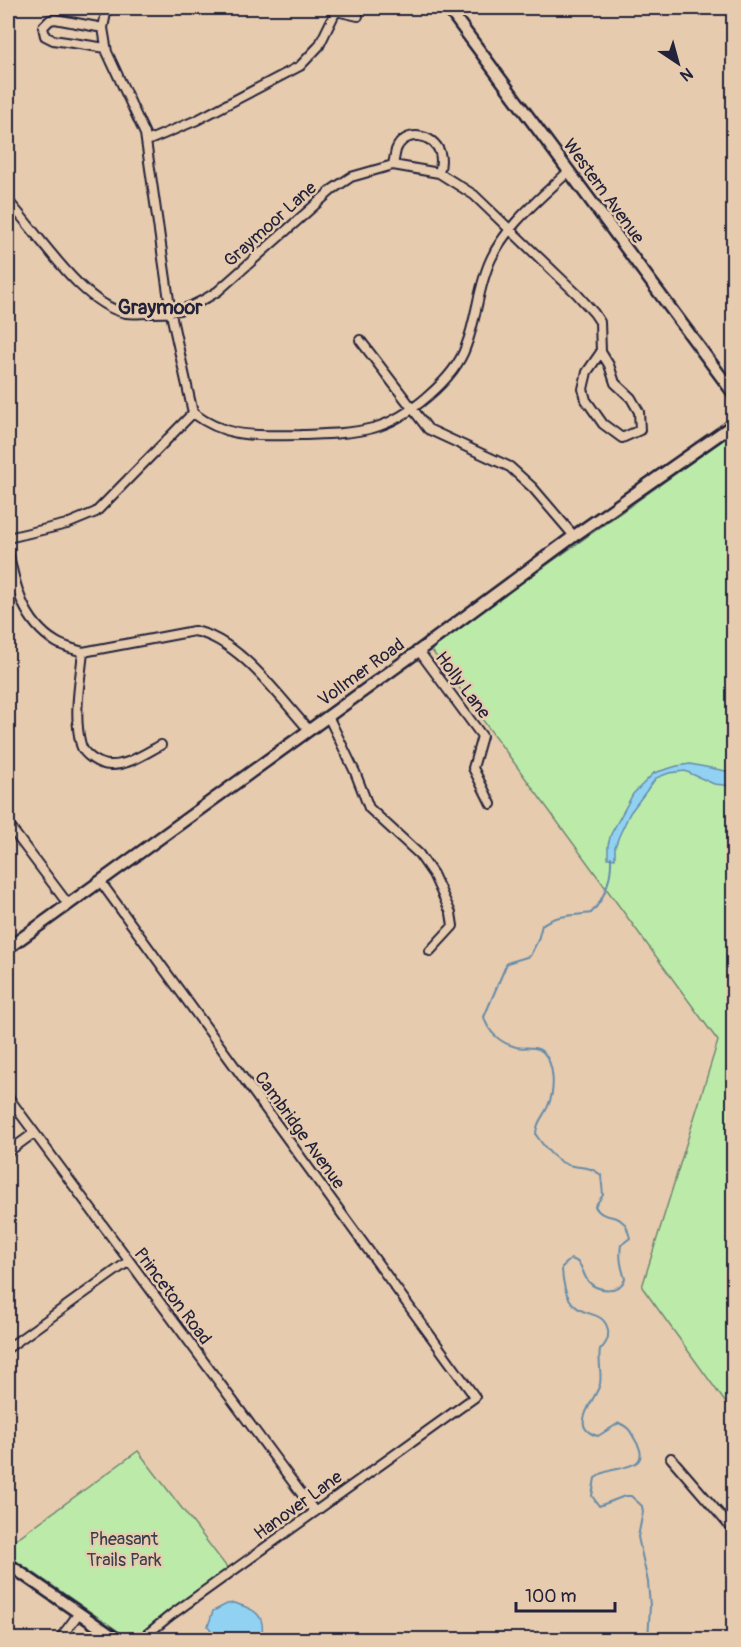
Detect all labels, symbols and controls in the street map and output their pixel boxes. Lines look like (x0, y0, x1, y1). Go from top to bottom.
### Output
north arrow (648, 33, 708, 93)
text: N (676, 63, 696, 86)
street label: Western Avenue (558, 134, 649, 248)
street label: Graymoor Lane (219, 177, 322, 272)
district label: Graymoor (118, 295, 203, 320)
street label: Vollmer Road (313, 633, 409, 712)
street label: Holly Lane (430, 647, 495, 724)
street label: Cambridge Avenue (249, 1067, 350, 1194)
street label: Princeton Road (129, 1243, 216, 1349)
street label: Hanover Lane (250, 1466, 347, 1545)
park label: Pheasant Trails Park (86, 1528, 162, 1572)
scale bar (516, 1575, 615, 1613)
text: 100 m (525, 1585, 577, 1608)

